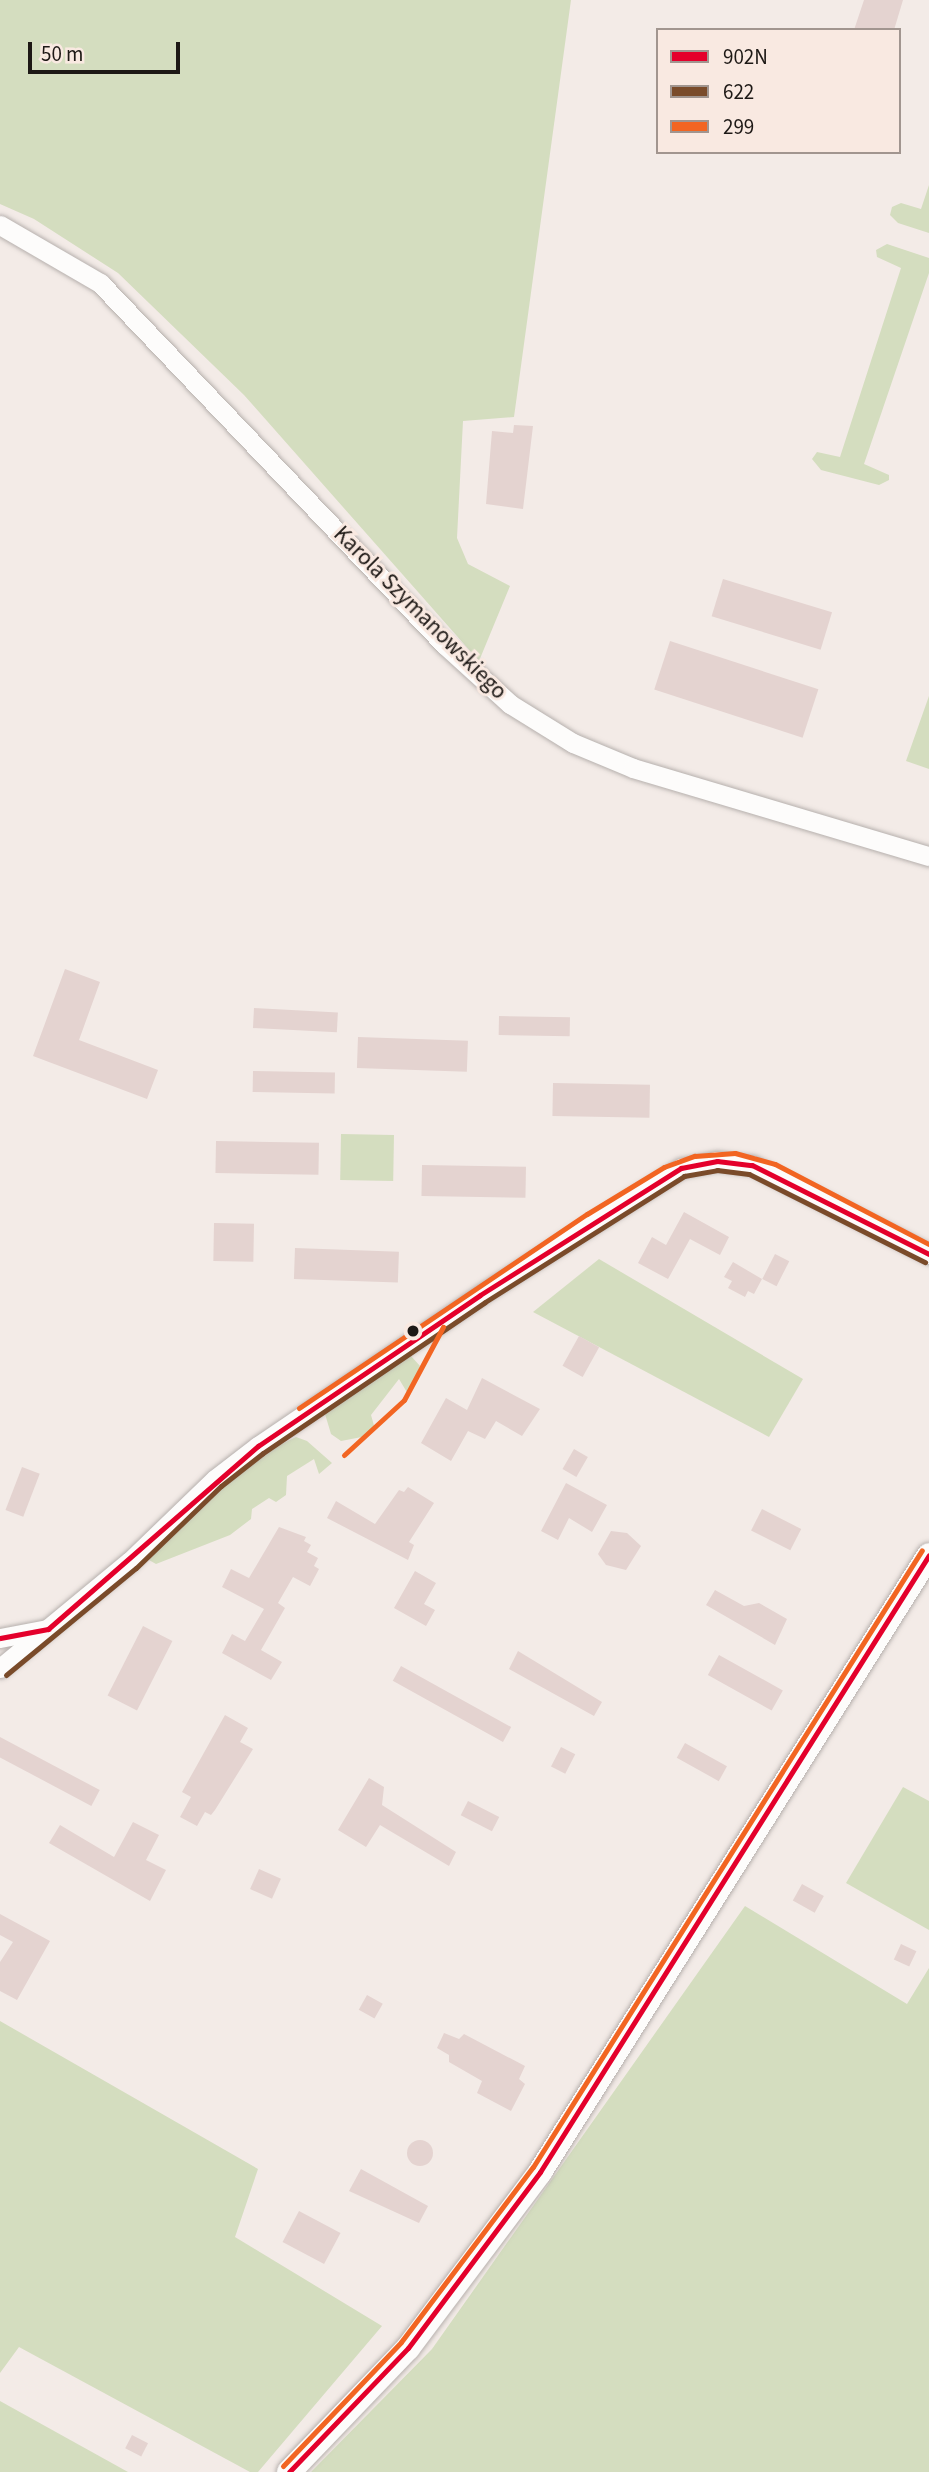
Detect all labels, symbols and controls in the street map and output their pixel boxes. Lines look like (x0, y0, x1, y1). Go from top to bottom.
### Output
scale bar (32, 28, 184, 72)
legend (656, 28, 901, 154)
text: 50 m (41, 39, 83, 69)
text: 902N (723, 42, 768, 72)
text: 622 (723, 77, 754, 107)
text: 299 (723, 112, 754, 142)
street label: Karola Szymanowskiego (328, 521, 512, 705)
unlabelled marker (406, 1324, 420, 1338)

